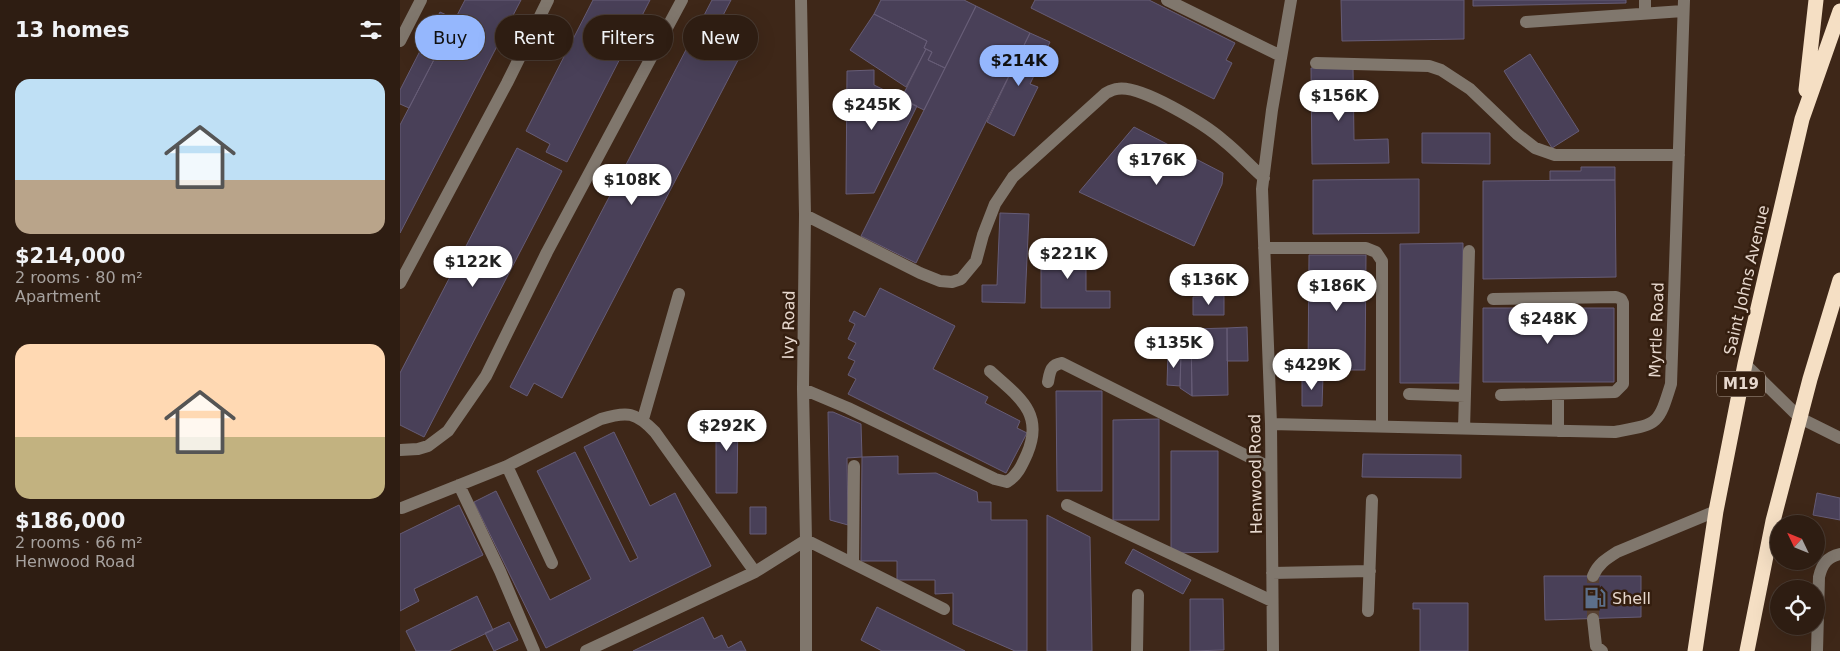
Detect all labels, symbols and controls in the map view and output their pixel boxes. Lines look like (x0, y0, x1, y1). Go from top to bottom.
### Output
chip: Buy (415, 15, 485, 60)
chip: Rent (495, 15, 573, 60)
chip: Filters (583, 15, 673, 60)
chip: New (683, 15, 758, 60)
icon: filters (357, 16, 385, 44)
text: 13 homes (15, 18, 130, 42)
pin: $214K (984, 44, 1054, 87)
text: $214K (991, 51, 1047, 70)
pin: $156K (1304, 80, 1374, 122)
text: $156K (1311, 86, 1367, 105)
pin: $245K (837, 88, 907, 131)
text: $245K (844, 95, 900, 114)
icon: home (155, 112, 245, 202)
pin: $176K (1122, 144, 1192, 186)
text: $176K (1129, 150, 1185, 169)
pin: $108K (597, 164, 667, 206)
text: $108K (604, 170, 660, 189)
street label: Saint Johns Avenue (1720, 203, 1773, 357)
pin: $221K (1033, 238, 1103, 280)
text: $214,000 (15, 244, 125, 268)
text: $221K (1040, 244, 1096, 263)
pin: $122K (438, 246, 508, 288)
text: $122K (445, 252, 501, 271)
pin: $136K (1174, 264, 1244, 306)
text: 2 rooms · 80 m² (15, 268, 143, 287)
text: $136K (1181, 270, 1237, 289)
pin: $186K (1302, 270, 1372, 312)
text: $186K (1309, 276, 1365, 295)
street label: Myrtle Road (1645, 282, 1668, 378)
text: Apartment (15, 287, 101, 306)
street label: Ivy Road (778, 290, 799, 360)
pin: $248K (1513, 302, 1583, 345)
text: $248K (1520, 309, 1576, 328)
pin: $135K (1139, 326, 1209, 369)
text: $135K (1146, 333, 1202, 352)
pin: $429K (1277, 348, 1347, 391)
text: $429K (1284, 355, 1340, 374)
road number: M19 (1717, 372, 1765, 396)
icon: home (155, 377, 245, 467)
pin: $292K (692, 410, 762, 452)
street label: Henwood Road (1245, 414, 1266, 534)
text: $292K (699, 416, 755, 435)
text: $186,000 (15, 509, 125, 533)
north arrow (1770, 515, 1825, 570)
map controls (1770, 515, 1825, 635)
text: 2 rooms · 66 m² (15, 533, 143, 552)
text: Henwood Road (15, 552, 135, 571)
button: locate (1770, 580, 1825, 635)
fuel station icon: Shell (1582, 585, 1608, 611)
place label: Shell (1612, 589, 1651, 608)

